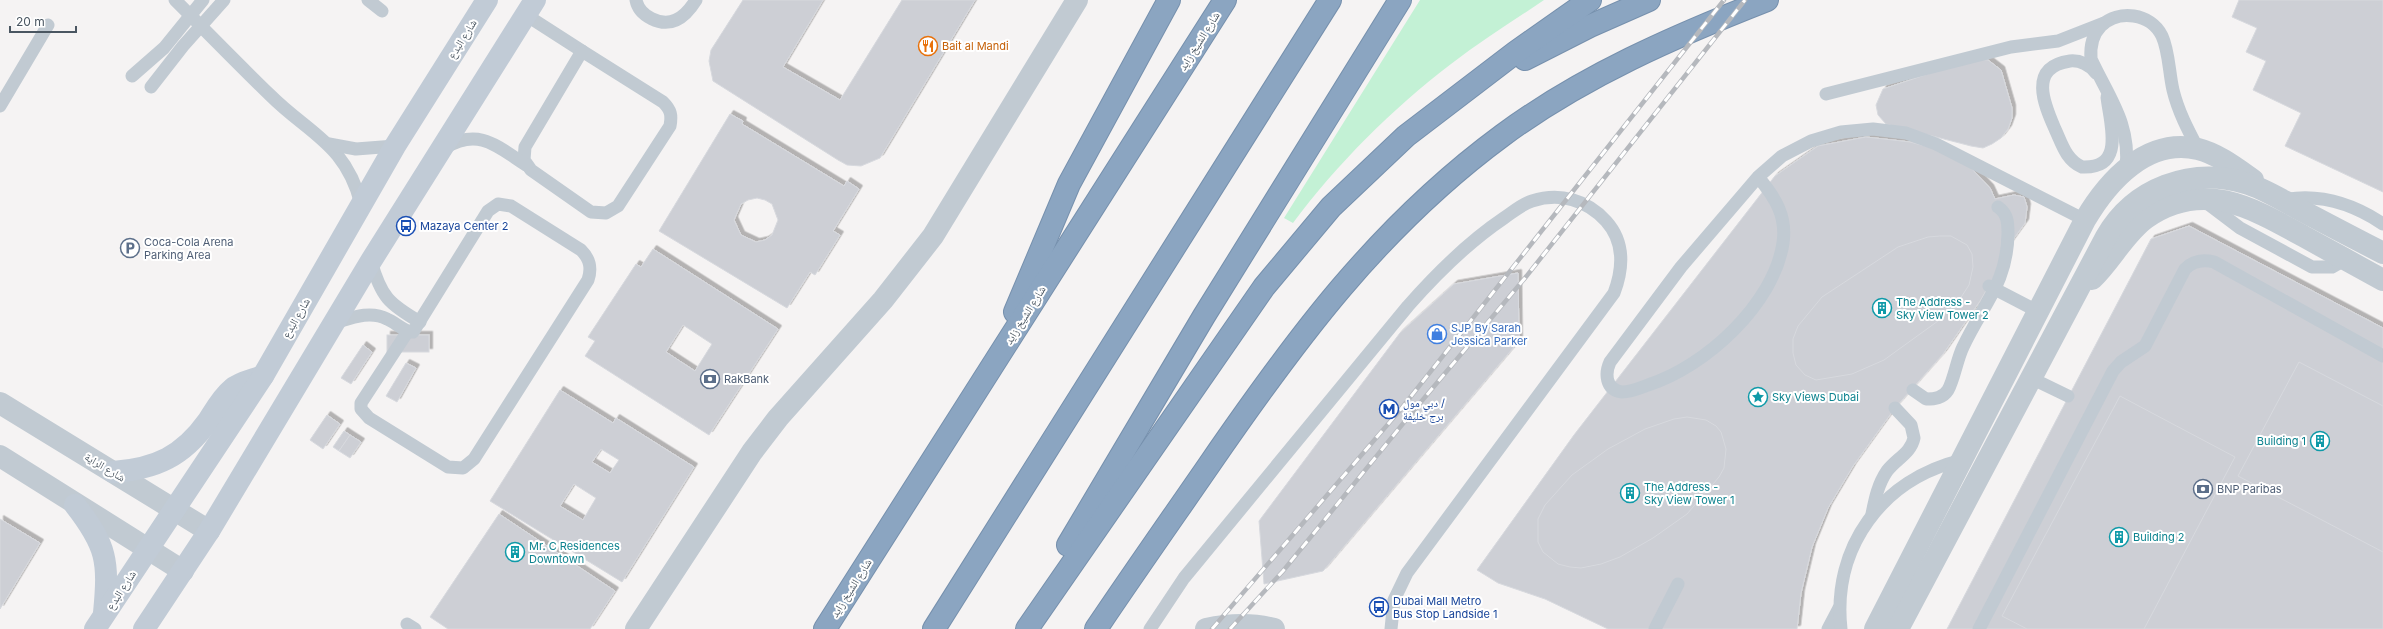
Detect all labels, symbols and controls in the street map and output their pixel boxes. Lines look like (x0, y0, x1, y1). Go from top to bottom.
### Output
scale bar (10, 8, 76, 34)
street label: شارع الشيخ زايد (1175, 9, 1223, 73)
text: 20 m (16, 14, 45, 29)
street label: شارع البدع (444, 17, 480, 61)
restaurant icon: Bait al Mandi (917, 35, 939, 57)
place label: Bait al Mandi (942, 39, 1009, 53)
bus stop icon: Mazaya Center 2 (395, 215, 417, 237)
place label: Mazaya Center 2 (420, 219, 508, 233)
place label: Coca-Cola Arena Parking Area (144, 235, 233, 262)
parking icon: Coca-Cola Arena Parking Area (119, 237, 141, 259)
street label: شارع الشيخ زايد (1001, 283, 1049, 347)
street label: شارع البدع (279, 295, 313, 341)
place label: The Address - Sky View Tower 2 (1896, 295, 1989, 322)
building icon: The Address - Sky View Tower 2 (1871, 297, 1893, 319)
place label: SJP By Sarah Jessica Parker (1451, 321, 1528, 348)
shop icon: SJP By Sarah Jessica Parker (1426, 323, 1448, 345)
bank icon: RakBank (699, 368, 721, 390)
place label: RakBank (724, 372, 769, 386)
place icon: Sky Views Dubai (1747, 386, 1769, 408)
place label: Sky Views Dubai (1772, 390, 1859, 404)
place label: دبي مول / برج خليفة (1403, 396, 1445, 423)
metro station icon: دبي مول / برج خليفة (1378, 398, 1400, 420)
building icon: Building 1 (2309, 430, 2331, 452)
place label: Building 1 (2257, 434, 2306, 448)
street label: شارع الراية (82, 449, 128, 485)
bank icon: BNP Paribas (2192, 478, 2214, 500)
place label: The Address - Sky View Tower 1 (1644, 480, 1735, 507)
building icon: The Address - Sky View Tower 1 (1619, 482, 1641, 504)
place label: BNP Paribas (2217, 482, 2282, 496)
building icon: Building 2 (2108, 526, 2130, 548)
place label: Building 2 (2133, 530, 2184, 544)
place label: Mr. C Residences Downtown (529, 539, 620, 566)
building icon: Mr. C Residences Downtown (504, 541, 526, 563)
street label: شارع الشيخ زايد (827, 556, 875, 620)
street label: شارع البدع (103, 568, 139, 612)
place label: Dubai Mall Metro Bus Stop Landside 1 (1393, 594, 1497, 621)
bus stop icon: Dubai Mall Metro Bus Stop Landside 1 (1368, 596, 1390, 618)

